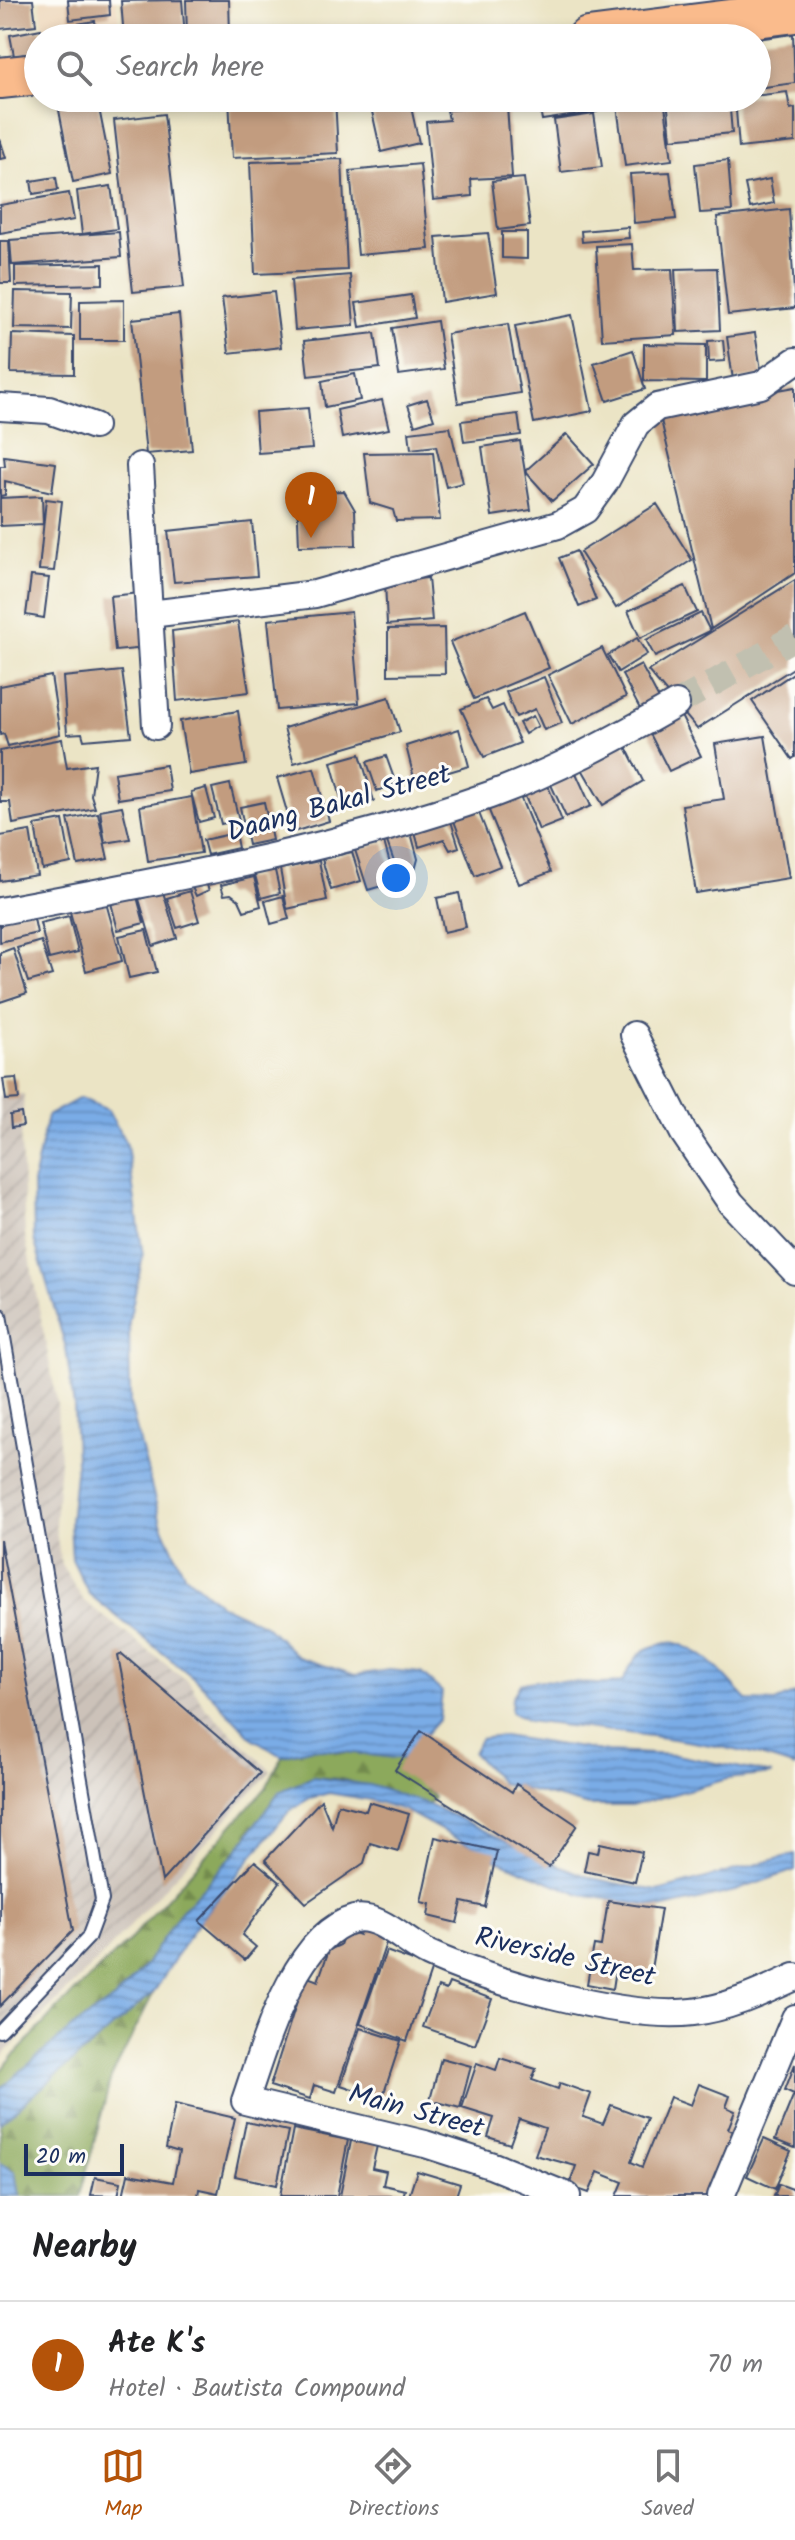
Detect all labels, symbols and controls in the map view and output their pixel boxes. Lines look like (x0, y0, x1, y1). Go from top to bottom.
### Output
search box (24, 24, 771, 112)
text: Search here (116, 44, 264, 92)
icon: search (52, 46, 96, 90)
pin: 1 (285, 472, 337, 538)
street label: Daang Bakal Street (222, 752, 457, 856)
your location (376, 858, 416, 898)
street label: Riverside Street (470, 1915, 661, 2001)
street label: Main Street (343, 2072, 490, 2152)
scale bar (24, 2140, 124, 2176)
text: 20 m (36, 2140, 86, 2175)
text: Nearby (32, 2221, 137, 2275)
text: Ate K's (108, 2320, 205, 2368)
text: 1 (54, 2344, 62, 2386)
text: 70 m (707, 2344, 763, 2386)
text: Hotel · Bautista Compound (108, 2368, 405, 2410)
tab: Map (101, 2444, 145, 2527)
tab: Directions (348, 2444, 439, 2527)
tab: Saved (642, 2444, 694, 2527)

